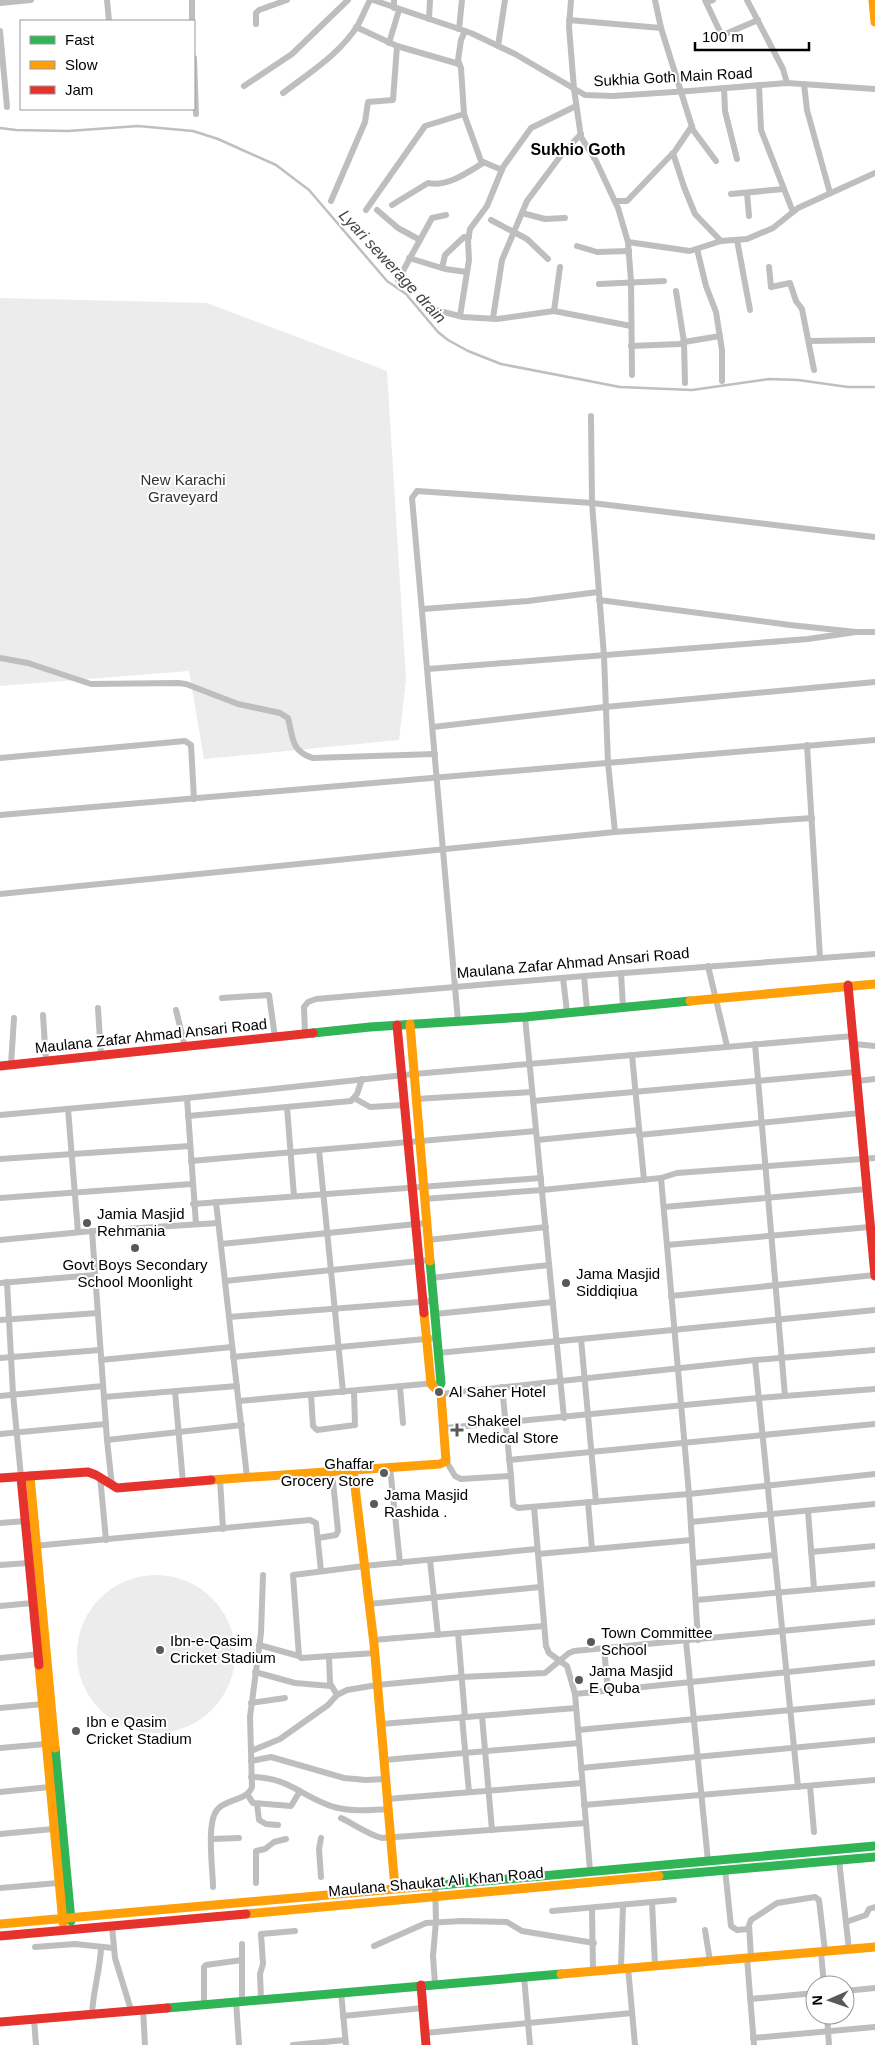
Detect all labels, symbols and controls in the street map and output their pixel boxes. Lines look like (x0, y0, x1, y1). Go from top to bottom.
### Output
legend (20, 20, 195, 110)
scale bar (695, 20, 809, 52)
text: 100 m (702, 28, 744, 45)
text: Fast (65, 31, 95, 48)
text: Slow (65, 56, 98, 73)
street label: Sukhia Goth Main Road (593, 64, 753, 89)
text: Jam (65, 81, 93, 98)
district label: Sukhio Goth (530, 141, 626, 158)
water label: Lyari sewerage drain (336, 206, 449, 326)
park label: New Karachi Graveyard (140, 471, 226, 505)
street label: Maulana Zafar Ahmad Ansari Road (456, 944, 690, 981)
street label: Maulana Zafar Ahmad Ansari Road (34, 1015, 268, 1056)
place label: Jamia Masjid Rehmania (97, 1205, 185, 1239)
marker: Jamia Masjid Rehmania (81, 1217, 93, 1229)
marker: Govt Boys Secondary School Moonlight (129, 1242, 141, 1254)
place label: Govt Boys Secondary School Moonlight (62, 1256, 208, 1290)
place label: Jama Masjid Siddiqiua (576, 1265, 660, 1299)
marker: Jama Masjid Siddiqiua (560, 1277, 572, 1289)
place label: Al Saher Hotel (449, 1383, 546, 1400)
marker: Al Saher Hotel (433, 1386, 445, 1398)
place label: Shakeel Medical Store (467, 1412, 559, 1446)
marker: Shakeel Medical Store (451, 1424, 463, 1436)
place label: Ghaffar Grocery Store (281, 1455, 374, 1489)
marker: Ghaffar Grocery Store (378, 1467, 390, 1479)
place label: Jama Masjid Rashida . (384, 1486, 468, 1520)
marker: Jama Masjid Rashida . (368, 1498, 380, 1510)
place label: Town Committee School (601, 1624, 713, 1658)
place label: Ibn-e-Qasim Cricket Stadium (170, 1632, 276, 1666)
marker: Town Committee School (585, 1636, 597, 1648)
marker: Ibn-e-Qasim Cricket Stadium (154, 1644, 166, 1656)
place label: Jama Masjid E Quba (589, 1662, 673, 1696)
marker: Jama Masjid E Quba (573, 1674, 585, 1686)
place label: Ibn e Qasim Cricket Stadium (86, 1713, 192, 1747)
marker: Ibn e Qasim Cricket Stadium (70, 1725, 82, 1737)
street label: Maulana Shaukat Ali Khan Road (328, 1864, 544, 1899)
north arrow (805, 1975, 855, 2025)
text: N (809, 1995, 825, 2006)

